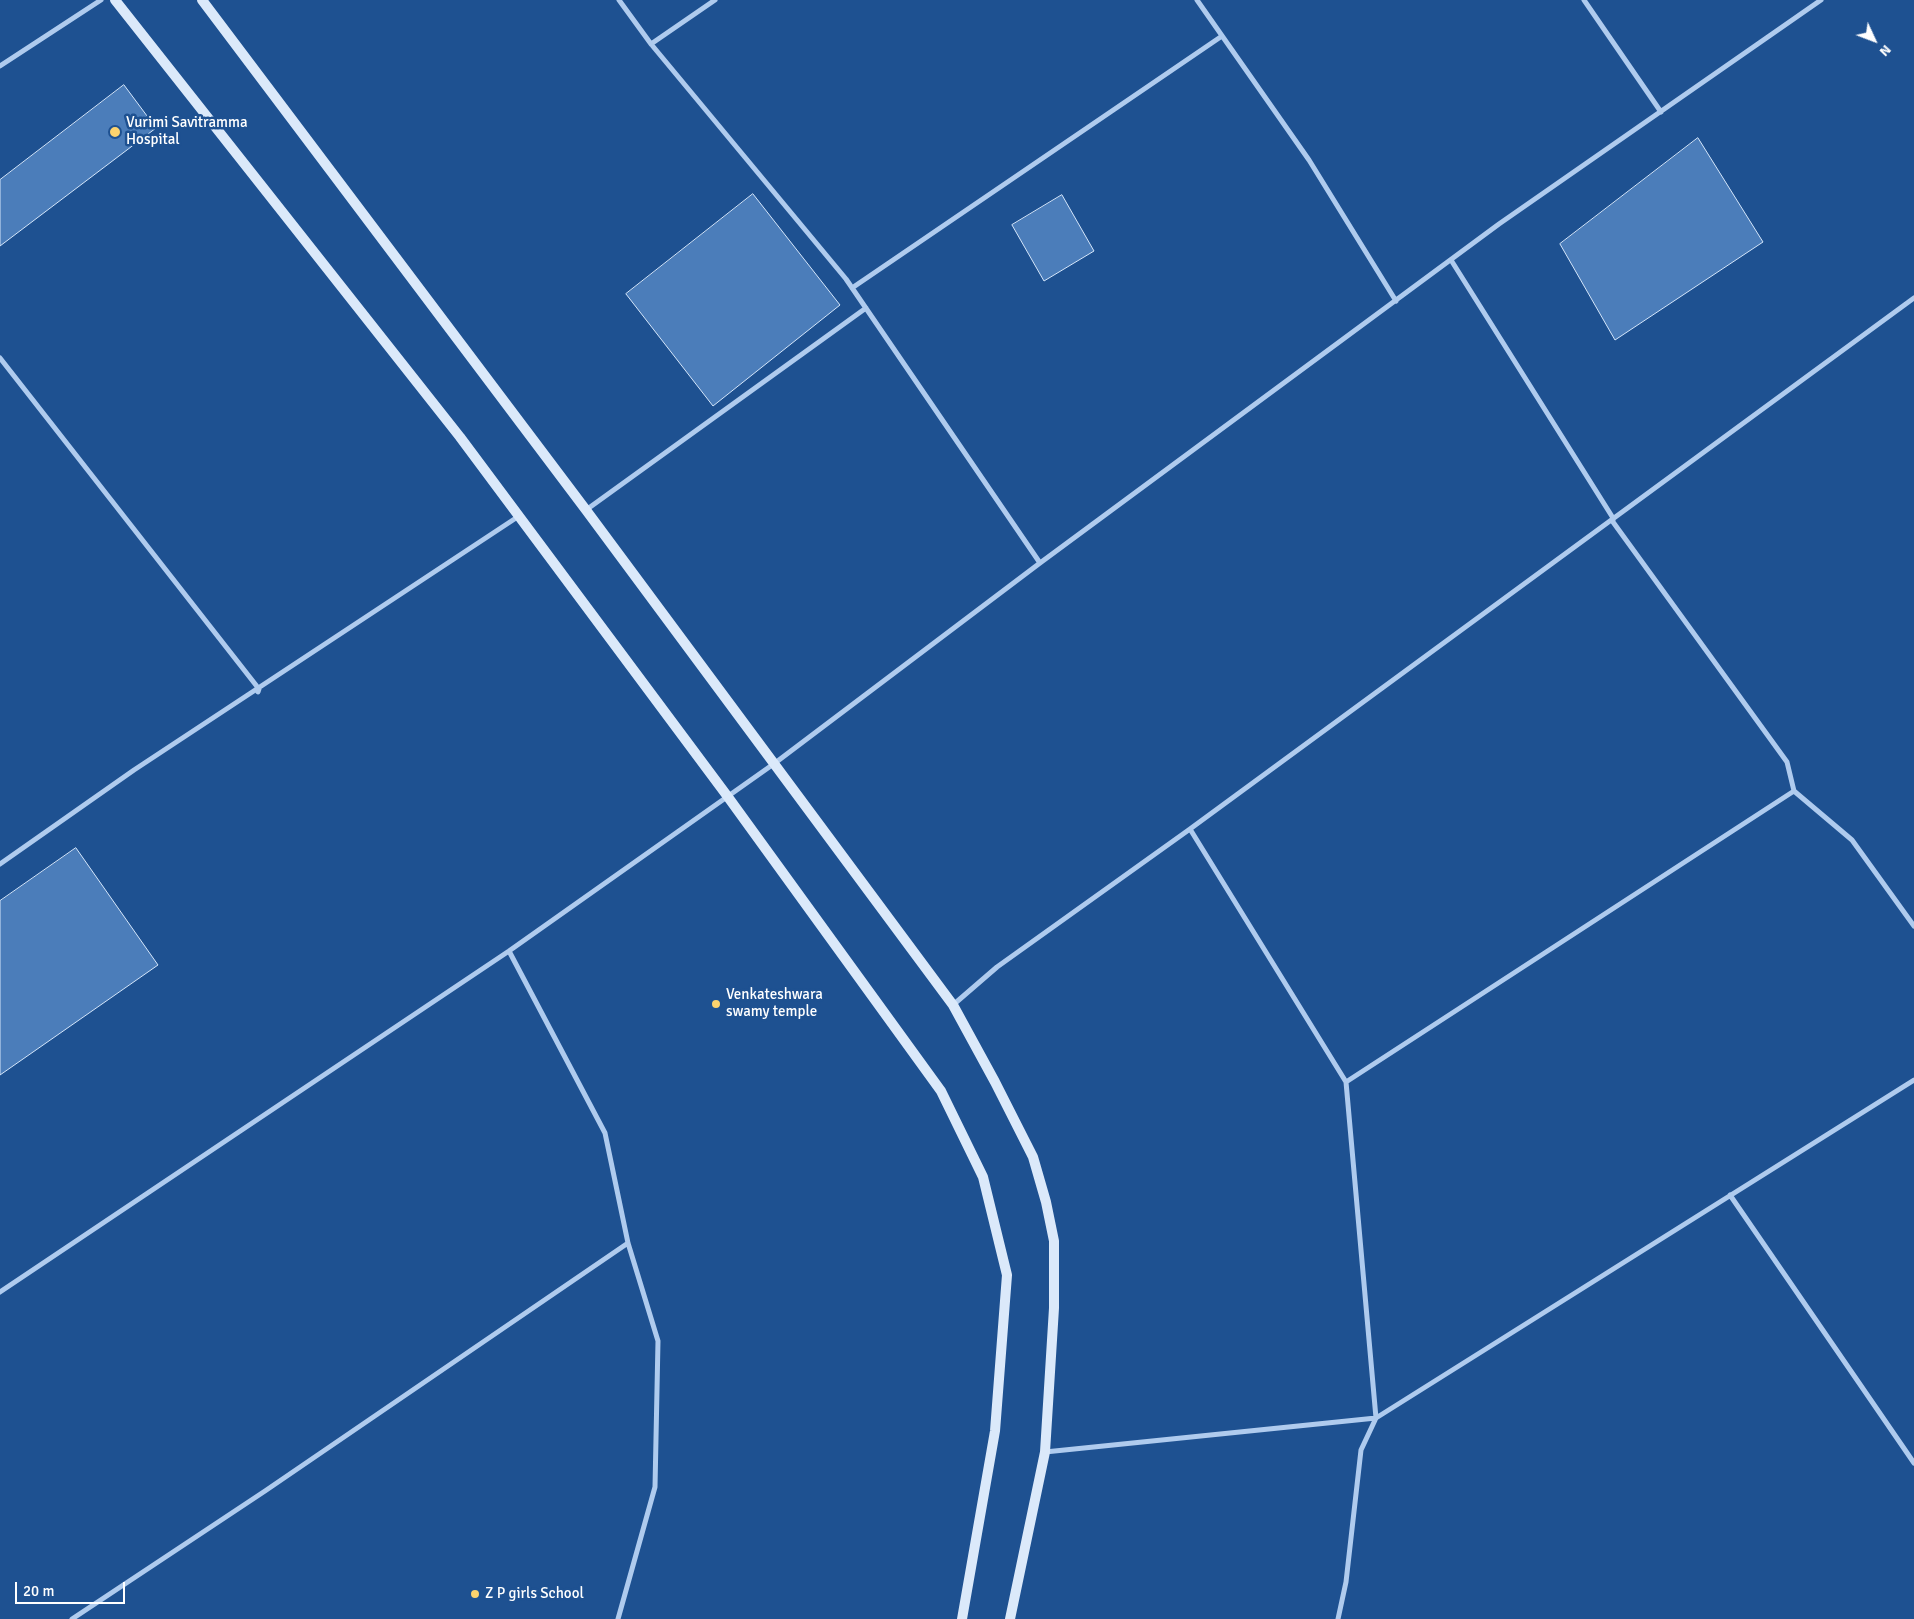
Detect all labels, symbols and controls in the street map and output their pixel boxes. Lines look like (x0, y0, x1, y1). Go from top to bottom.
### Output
north arrow (1849, 15, 1899, 65)
text: N (1876, 41, 1895, 60)
place label: Vurimi Savitramma Hospital (126, 114, 248, 149)
marker: Vurimi Savitramma Hospital (108, 125, 122, 139)
place label: Venkateshwara swamy temple (726, 986, 823, 1021)
marker: Venkateshwara swamy temple (710, 998, 722, 1010)
scale bar (18, 1572, 128, 1604)
text: 20 m (23, 1582, 54, 1600)
place label: Z P girls School (485, 1585, 584, 1603)
marker: Z P girls School (469, 1588, 481, 1600)

